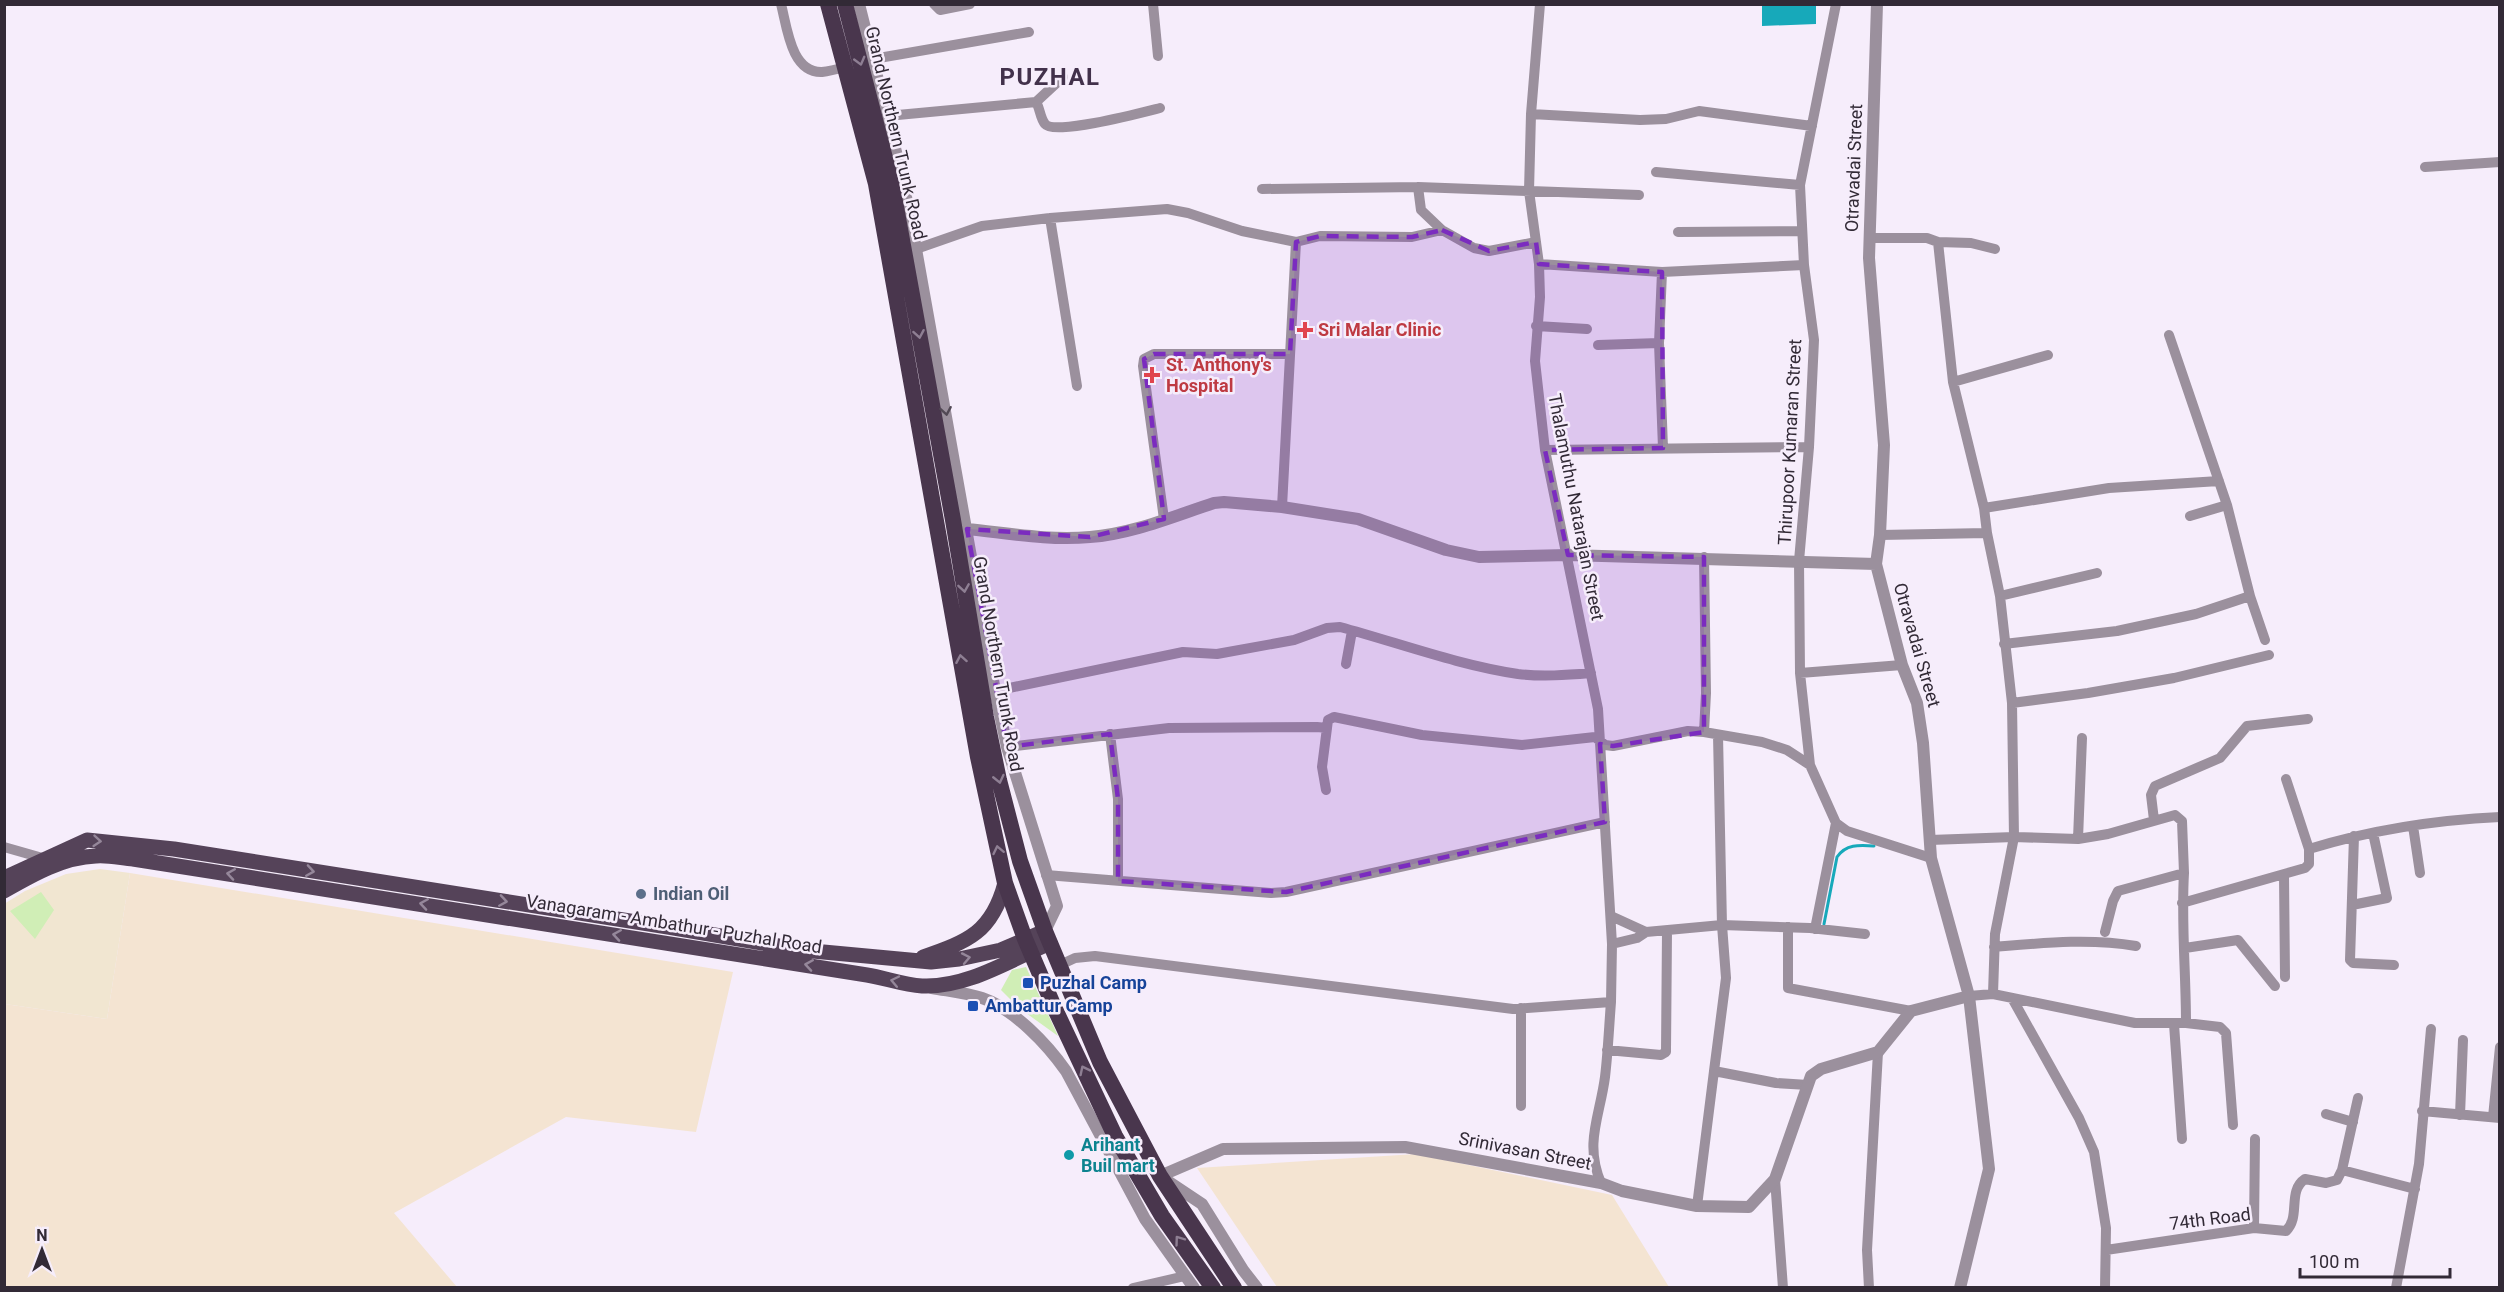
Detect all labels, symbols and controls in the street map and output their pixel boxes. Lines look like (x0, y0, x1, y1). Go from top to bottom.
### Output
street label: Grand Northern Trunk Road (862, 24, 931, 242)
one-way arrow (853, 55, 865, 66)
district label: PUZHAL (999, 63, 1101, 91)
street label: Otravadai Street (1841, 103, 1866, 232)
place label: Sri Malar Clinic (1318, 319, 1441, 340)
marker: Sri Malar Clinic (1296, 321, 1314, 339)
one-way arrow (912, 328, 925, 338)
street label: Thirupoor Kumaran Street (1774, 338, 1805, 546)
place label: St. Anthony's Hospital (1166, 354, 1272, 396)
marker: St. Anthony's Hospital (1143, 366, 1161, 384)
street label: Thalamuthu Natarajan Street (1544, 392, 1609, 622)
one-way arrow (939, 405, 952, 415)
street label: Grand Northern Trunk Road (969, 555, 1028, 773)
street label: Otravadai Street (1890, 580, 1945, 710)
one-way arrow (957, 582, 970, 592)
one-way arrow (955, 654, 968, 664)
one-way arrow (992, 774, 1005, 784)
one-way arrow (92, 834, 101, 847)
one-way arrow (992, 845, 1005, 855)
one-way arrow (306, 865, 315, 877)
one-way arrow (227, 868, 237, 881)
place label: Indian Oil (653, 883, 729, 904)
marker: Indian Oil (634, 887, 648, 901)
street label: Vanagaram - Ambathur - Puzhal Road (525, 890, 823, 957)
one-way arrow (498, 895, 508, 907)
one-way arrow (419, 899, 429, 911)
one-way arrow (612, 929, 621, 941)
one-way arrow (961, 952, 971, 965)
one-way arrow (805, 960, 814, 972)
place label: Puzhal Camp (1040, 972, 1147, 993)
one-way arrow (890, 975, 900, 988)
marker: Puzhal Camp (1021, 976, 1035, 990)
place label: Ambattur Camp (985, 995, 1113, 1016)
marker: Ambattur Camp (966, 999, 980, 1013)
one-way arrow (1080, 1066, 1092, 1077)
street label: Srinivasan Street (1457, 1127, 1593, 1174)
place label: Arihant Buil mart (1081, 1134, 1155, 1176)
marker: Arihant Buil mart (1062, 1148, 1076, 1162)
street label: 74th Road (2168, 1203, 2252, 1234)
north arrow (12, 1220, 72, 1280)
text: N (36, 1226, 48, 1245)
one-way arrow (1175, 1236, 1186, 1247)
scale bar (2300, 1241, 2450, 1279)
text: 100 m (2309, 1251, 2360, 1272)

